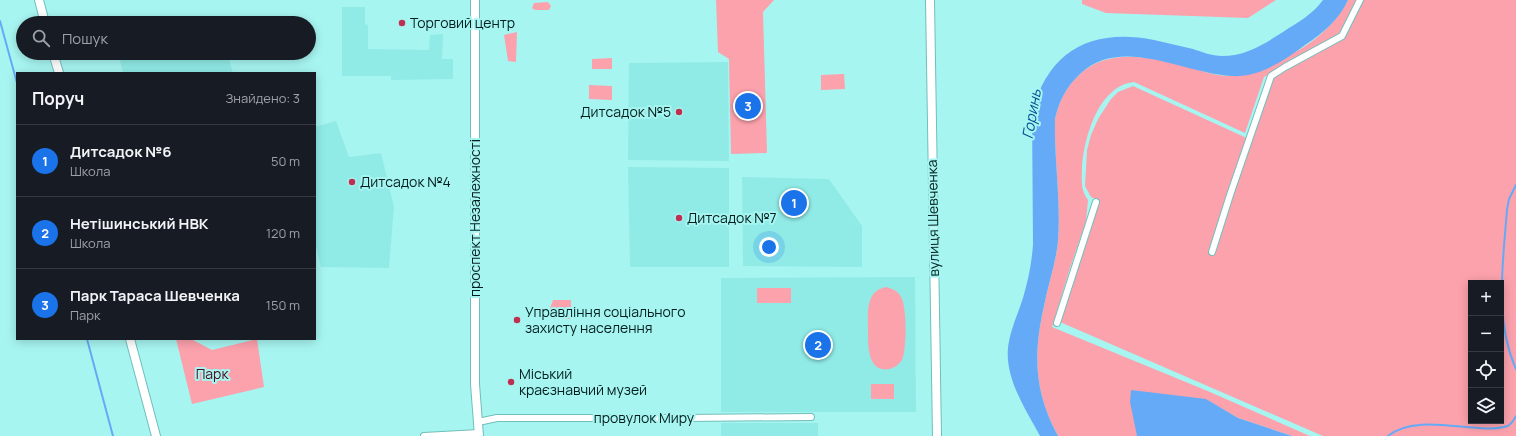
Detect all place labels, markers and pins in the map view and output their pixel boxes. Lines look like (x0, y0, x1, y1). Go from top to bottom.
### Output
place label: Торговий центр (410, 13, 515, 32)
marker: Торговий центр (397, 18, 407, 28)
pin: 3 (735, 91, 761, 121)
place label: Дитсадок №5 (580, 102, 671, 121)
marker: Дитсадок №5 (674, 107, 684, 117)
place label: Дитсадок №4 (360, 172, 451, 191)
marker: Дитсадок №4 (347, 177, 357, 187)
pin: 1 (781, 188, 807, 218)
place label: Дитсадок №7 (687, 208, 777, 227)
marker: Дитсадок №7 (674, 213, 684, 223)
place label: Управління соціального захисту населення (525, 302, 685, 337)
marker: Управління соціального захисту населення (512, 315, 522, 325)
pin: 2 (805, 330, 831, 360)
place label: Міський краєзнавчий музей (519, 364, 647, 399)
marker: Міський краєзнавчий музей (506, 377, 516, 387)

